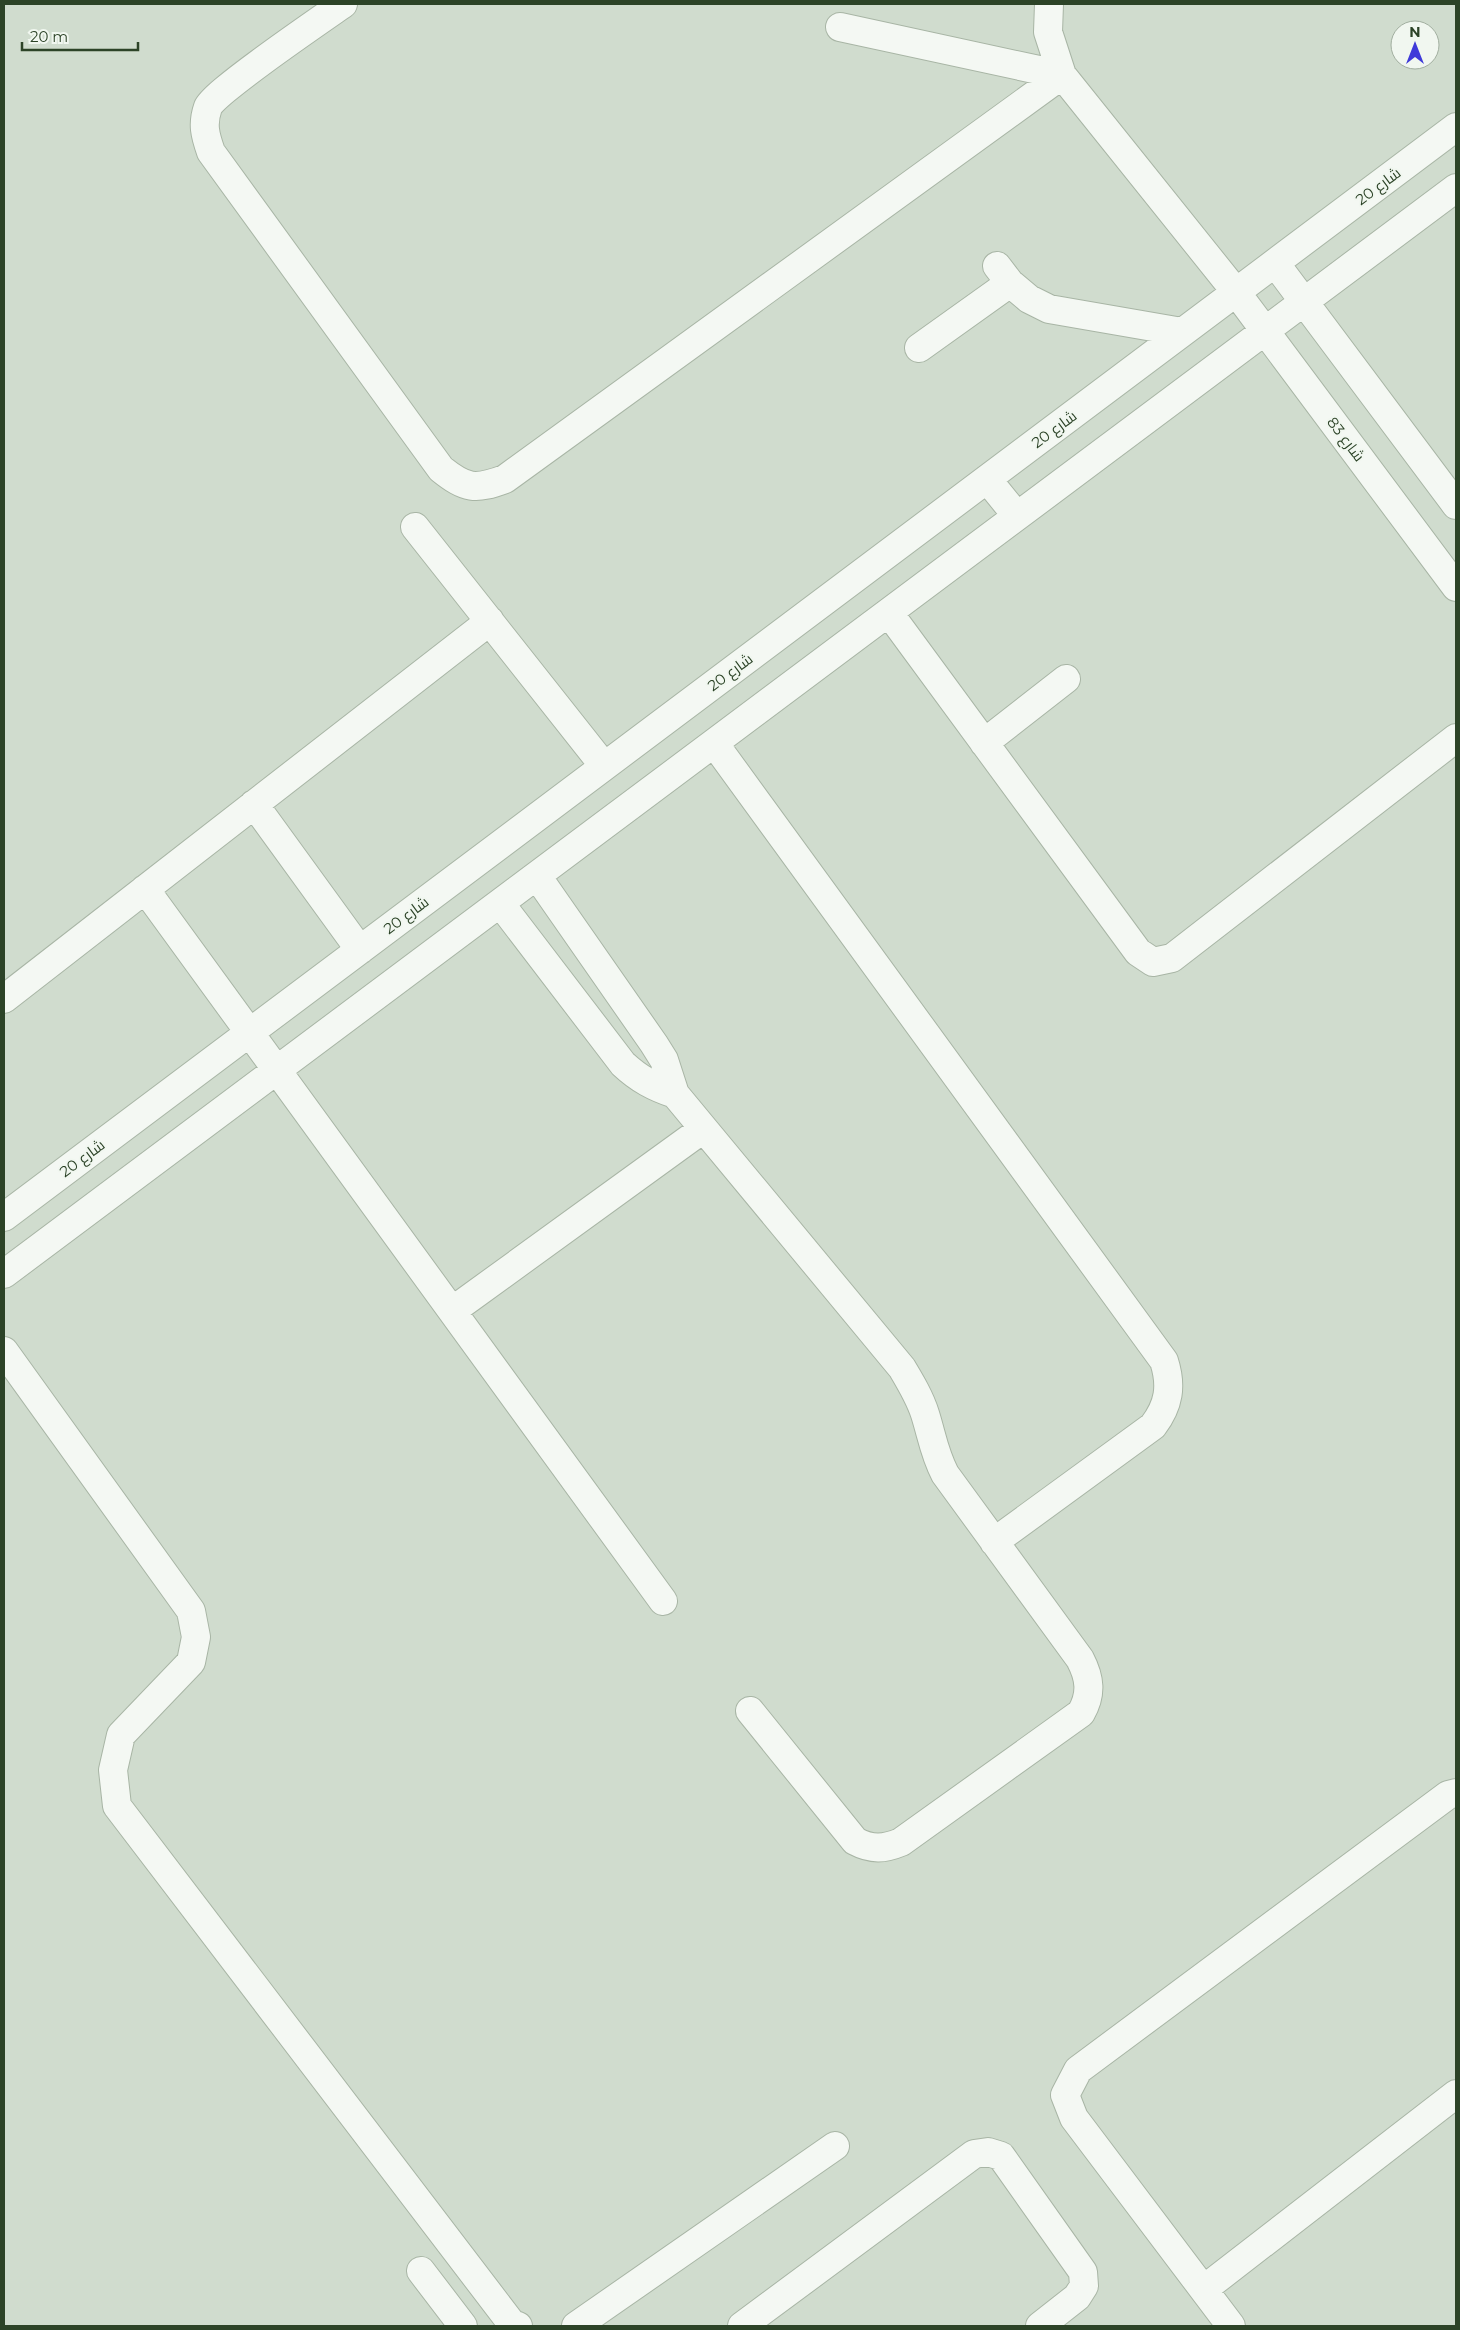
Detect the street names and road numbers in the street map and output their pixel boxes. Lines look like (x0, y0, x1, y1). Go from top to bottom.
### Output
street label: شارع 20 (1352, 163, 1405, 211)
street label: شارع 20 (1028, 406, 1081, 454)
street label: شارع 83 (1321, 413, 1369, 466)
street label: شارع 20 (704, 649, 757, 697)
street label: شارع 20 (380, 892, 433, 940)
street label: شارع 20 (56, 1135, 109, 1183)

